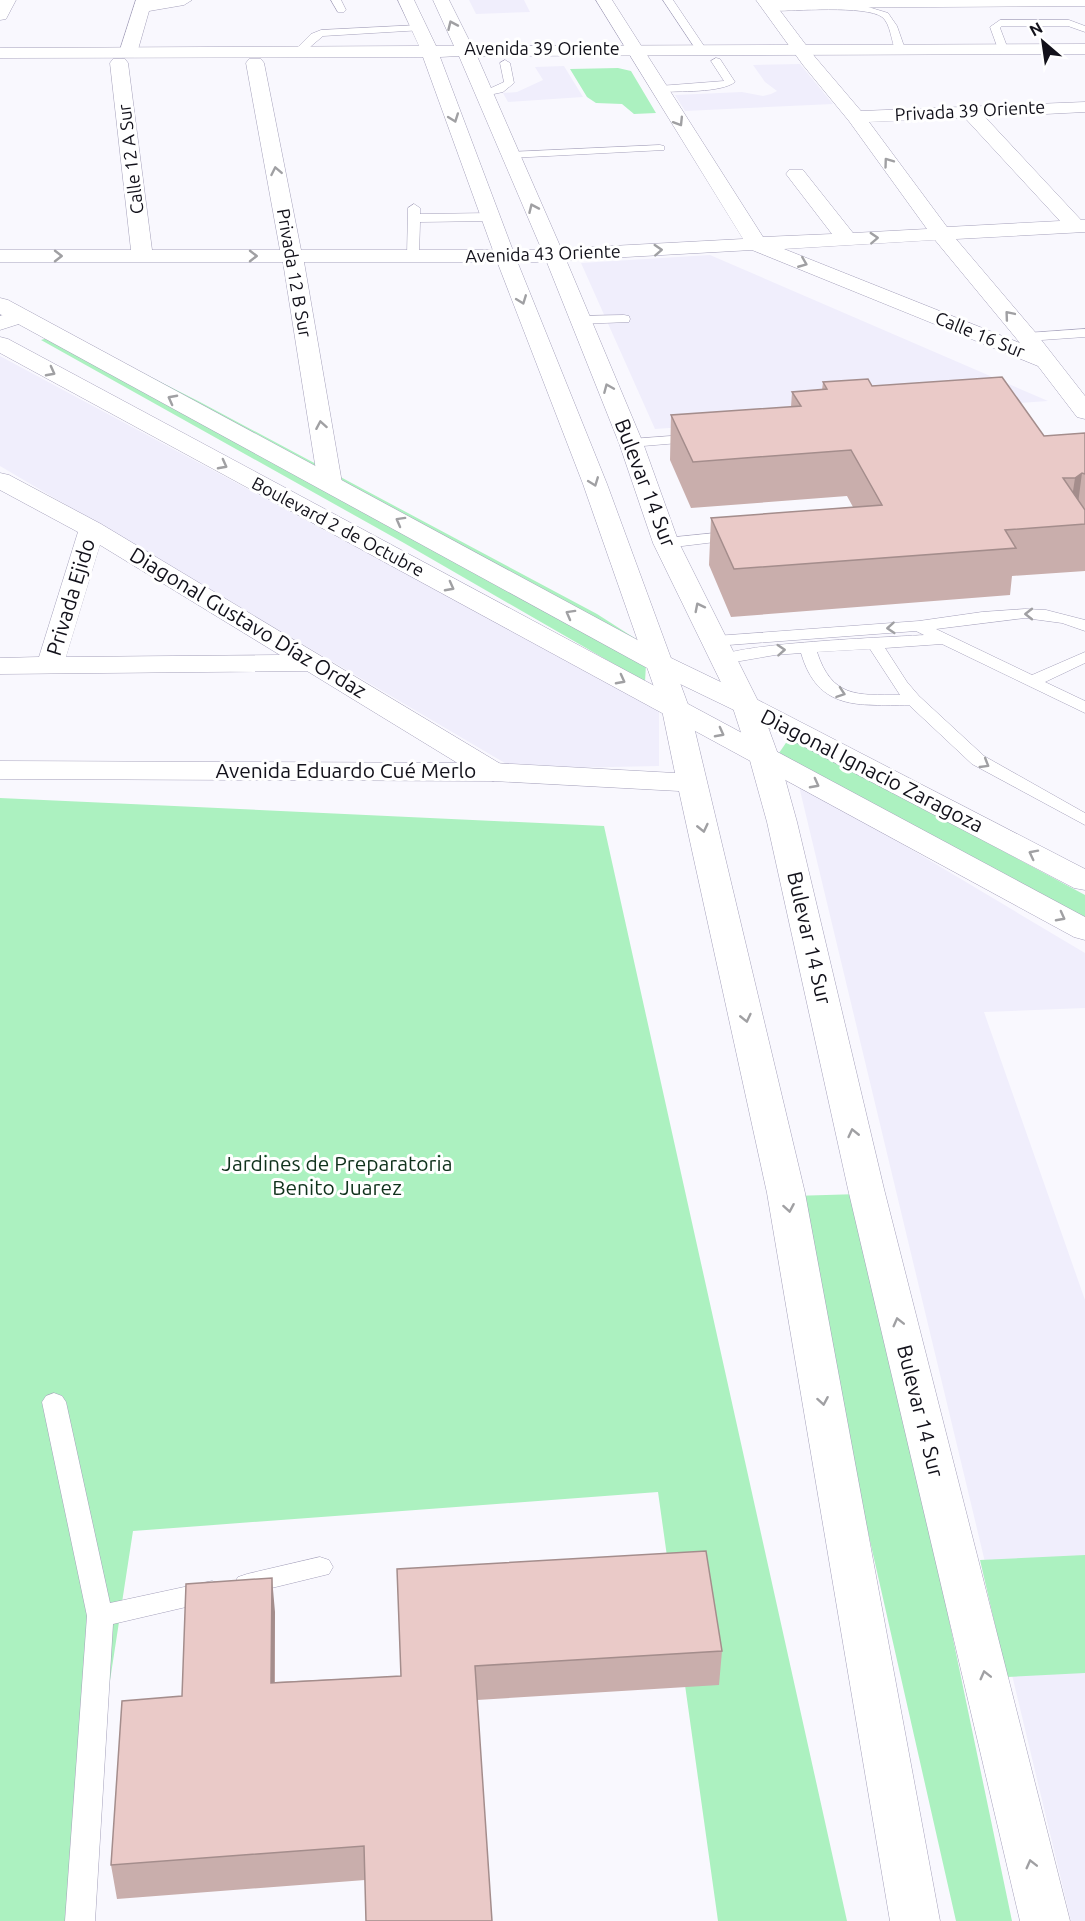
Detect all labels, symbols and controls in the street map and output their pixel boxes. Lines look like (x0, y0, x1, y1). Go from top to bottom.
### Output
north arrow (1013, 12, 1073, 72)
text: N (1026, 18, 1045, 40)
one-way arrow (447, 20, 459, 31)
street label: Avenida 39 Oriente (464, 38, 620, 58)
street label: Privada 39 Oriente (894, 96, 1046, 124)
street label: Calle 12 A Sur (113, 103, 147, 215)
one-way arrow (446, 112, 459, 123)
one-way arrow (672, 116, 684, 126)
one-way arrow (884, 157, 895, 168)
one-way arrow (270, 166, 283, 176)
one-way arrow (529, 204, 541, 215)
street label: Privada 12 B Sur (274, 207, 316, 339)
one-way arrow (870, 232, 879, 245)
street label: Avenida 43 Oriente (465, 240, 621, 266)
one-way arrow (654, 243, 663, 256)
one-way arrow (54, 250, 63, 262)
one-way arrow (249, 250, 258, 262)
one-way arrow (797, 256, 808, 268)
one-way arrow (515, 294, 527, 305)
street label: Calle 16 Sur (933, 307, 1028, 361)
one-way arrow (1005, 311, 1016, 322)
one-way arrow (45, 365, 56, 376)
one-way arrow (603, 384, 615, 395)
one-way arrow (168, 395, 178, 406)
street label: Bulevar 14 Sur (610, 415, 681, 550)
one-way arrow (315, 420, 327, 430)
one-way arrow (217, 458, 227, 469)
street label: Boulevard 2 de Octubre (249, 472, 428, 580)
one-way arrow (586, 476, 599, 486)
one-way arrow (395, 517, 406, 528)
street label: Privada Ejido (41, 535, 99, 658)
street label: Diagonal Gustavo Díaz Ordaz (126, 542, 371, 702)
one-way arrow (444, 580, 454, 591)
one-way arrow (694, 602, 706, 613)
one-way arrow (1024, 608, 1033, 620)
one-way arrow (566, 610, 577, 622)
one-way arrow (887, 621, 896, 634)
one-way arrow (777, 644, 786, 657)
one-way arrow (615, 673, 626, 684)
one-way arrow (835, 686, 845, 698)
street label: Diagonal Ignacio Zaragoza (757, 703, 988, 837)
one-way arrow (714, 726, 724, 737)
one-way arrow (979, 757, 989, 768)
street label: Avenida Eduardo Cué Merlo (216, 758, 476, 782)
one-way arrow (809, 777, 819, 788)
one-way arrow (695, 823, 708, 833)
one-way arrow (1029, 850, 1039, 861)
street label: Bulevar 14 Sur (783, 869, 837, 1007)
one-way arrow (1055, 910, 1065, 921)
one-way arrow (739, 1013, 752, 1023)
one-way arrow (847, 1128, 860, 1138)
park label: Jardines de Preparatoria Benito Juarez (222, 1151, 452, 1199)
one-way arrow (782, 1203, 795, 1213)
one-way arrow (893, 1317, 906, 1327)
street label: Bulevar 14 Sur (893, 1342, 949, 1480)
one-way arrow (816, 1395, 829, 1405)
one-way arrow (979, 1670, 992, 1680)
one-way arrow (1026, 1859, 1039, 1869)

